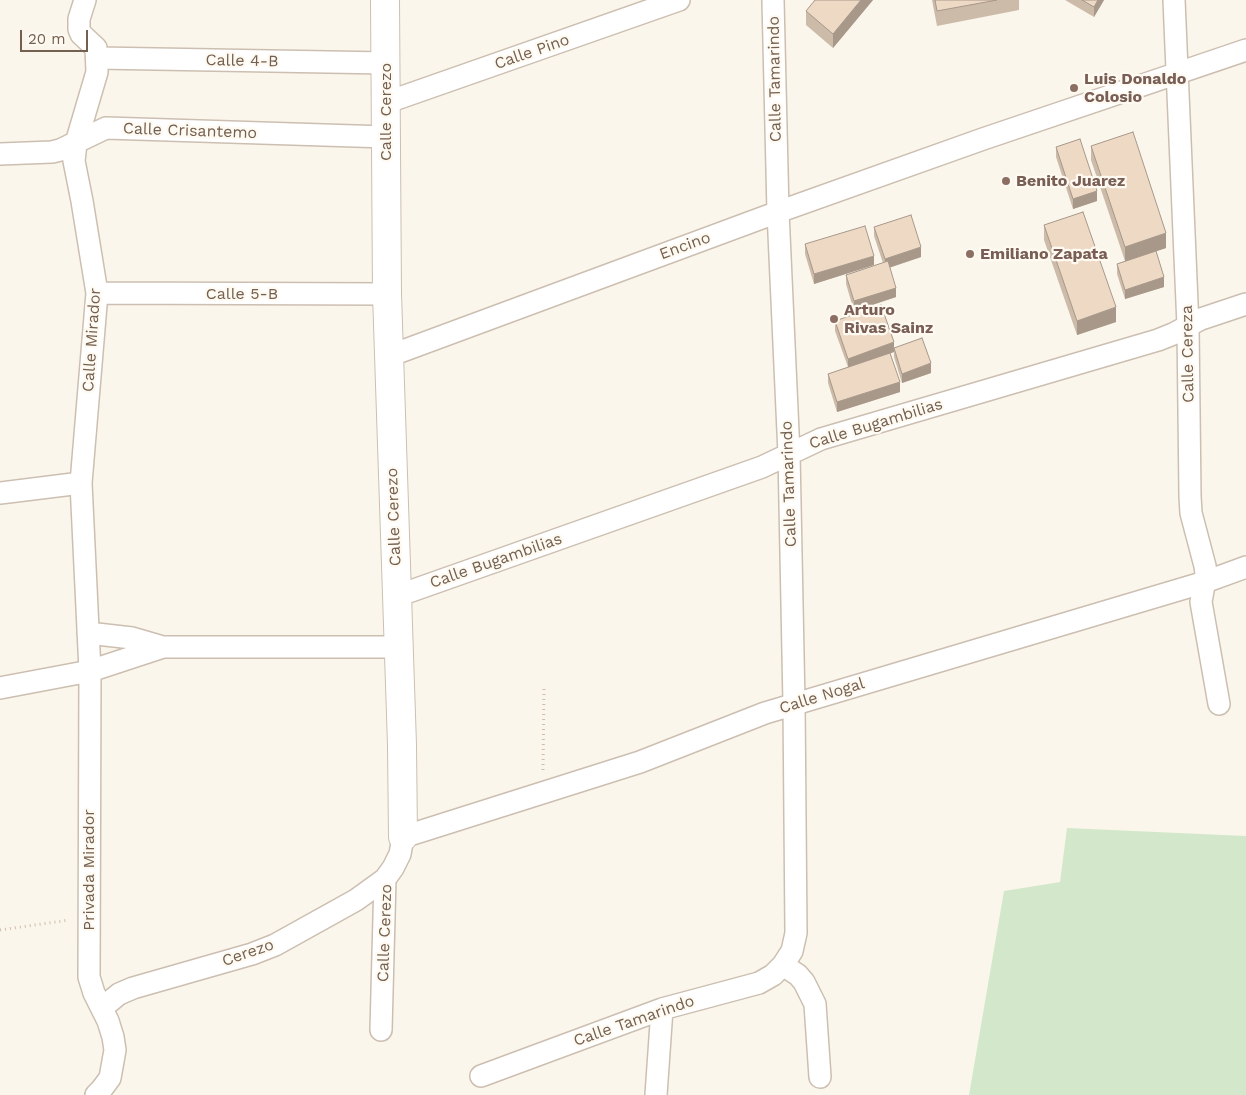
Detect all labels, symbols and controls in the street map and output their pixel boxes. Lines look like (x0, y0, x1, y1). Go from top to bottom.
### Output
street label: Calle Tamarindo (764, 16, 786, 142)
scale bar (22, 20, 90, 52)
text: 20 m (28, 30, 66, 48)
street label: Calle Pino (492, 30, 572, 74)
street label: Calle 4-B (205, 51, 279, 71)
street label: Calle Cerezo (376, 63, 396, 161)
place label: Luis Donaldo Colosio (1084, 69, 1186, 107)
marker: Luis Donaldo Colosio (1068, 82, 1080, 94)
street label: Calle Crisantemo (123, 119, 257, 143)
place label: Benito Juarez (1016, 171, 1125, 191)
marker: Benito Juarez (1000, 175, 1012, 187)
street label: Encino (657, 228, 713, 264)
place label: Emiliano Zapata (980, 244, 1108, 264)
marker: Emiliano Zapata (964, 248, 976, 260)
street label: Calle 5-B (206, 284, 278, 304)
street label: Calle Mirador (79, 287, 105, 393)
place label: Arturo Rivas Sainz (844, 300, 933, 338)
street label: Calle Cereza (1178, 305, 1198, 403)
marker: Arturo Rivas Sainz (828, 313, 840, 325)
street label: Calle Bugambilias (807, 395, 945, 453)
street label: Calle Tamarindo (777, 421, 801, 547)
street label: Calle Cerezo (383, 468, 405, 566)
street label: Calle Bugambilias (427, 529, 565, 593)
street label: Calle Nogal (777, 674, 867, 718)
street label: Privada Mirador (79, 809, 99, 931)
street label: Calle Cerezo (374, 884, 396, 982)
street label: Cerezo (219, 935, 277, 971)
street label: Calle Tamarindo (571, 991, 697, 1051)

